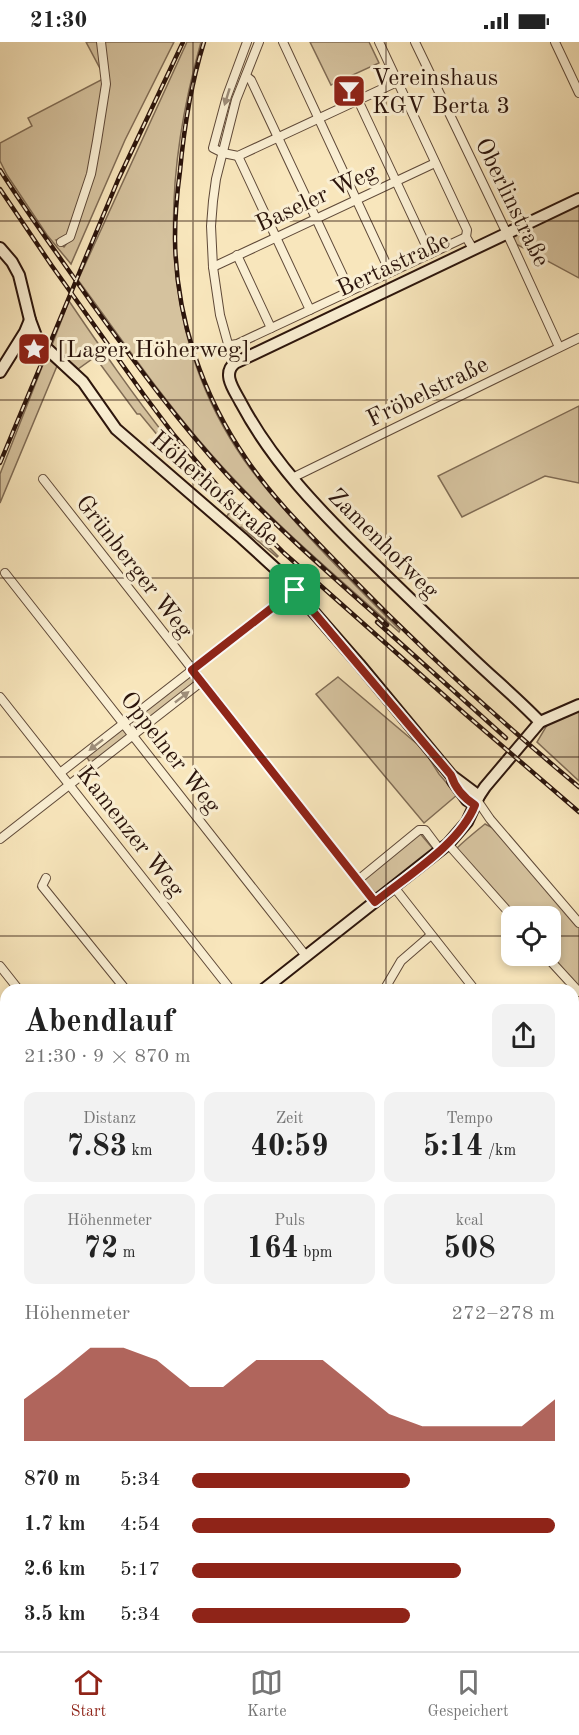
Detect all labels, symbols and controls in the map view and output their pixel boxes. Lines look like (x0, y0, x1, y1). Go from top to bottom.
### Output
text: 21:30 (30, 10, 87, 32)
place label: Vereinshaus KGV Berta 3 (372, 67, 510, 119)
bar icon: Vereinshaus KGV Berta 3 (331, 73, 367, 109)
one-way arrow (222, 88, 231, 106)
street label: Oberlinstraße (470, 135, 553, 271)
street label: Baseler Weg (252, 160, 381, 237)
street label: Bertastraße (334, 229, 454, 302)
place icon: [Lager Höherweg] (16, 331, 52, 367)
place label: [Lager Höherweg] (57, 339, 250, 363)
street label: Fröbelstraße (363, 353, 492, 433)
street label: Höherhofstraße (145, 427, 283, 552)
street label: Zamenhofweg (323, 485, 442, 604)
street label: Grünberger Weg (70, 491, 196, 643)
pin (269, 564, 320, 615)
icon: arrive (278, 573, 311, 606)
street label: Oppelner Weg (115, 688, 224, 819)
one-way arrow (174, 692, 189, 704)
one-way arrow (88, 739, 104, 752)
street label: Kamenzer Weg (71, 762, 188, 902)
map controls (501, 906, 561, 966)
button: locate (501, 906, 561, 966)
button: share (492, 1004, 555, 1067)
text: Abendlauf (24, 1006, 175, 1039)
text: 21:30 · 9 × 870 m (24, 1047, 191, 1067)
text: Distanz (83, 1111, 136, 1127)
text: Zeit (276, 1111, 303, 1127)
text: Tempo (446, 1111, 493, 1127)
text: 7.83 (66, 1132, 127, 1162)
text: 40:59 (251, 1132, 329, 1162)
text: 5:14 (423, 1132, 483, 1162)
text: km (127, 1143, 153, 1159)
text: /km (483, 1143, 516, 1159)
text: Höhenmeter (67, 1213, 152, 1229)
text: Puls (274, 1213, 305, 1229)
text: kcal (456, 1213, 483, 1229)
text: 72 (84, 1234, 118, 1264)
text: 164 (247, 1234, 299, 1264)
text: 508 (443, 1234, 496, 1264)
text: m (118, 1245, 136, 1261)
text: bpm (299, 1245, 332, 1261)
text: Höhenmeter (24, 1304, 130, 1324)
text: 272–278 m (452, 1304, 555, 1324)
text: 870 m (24, 1470, 80, 1490)
text: 5:34 (120, 1470, 160, 1490)
text: 1.7 km (24, 1515, 86, 1535)
text: 4:54 (120, 1515, 160, 1535)
text: 2.6 km (24, 1560, 86, 1580)
text: 5:17 (120, 1560, 160, 1580)
text: 3.5 km (24, 1605, 86, 1625)
text: 5:34 (120, 1605, 160, 1625)
tab: Start (70, 1666, 106, 1722)
tab: Karte (247, 1666, 287, 1722)
tab: Gespeichert (428, 1666, 509, 1722)

